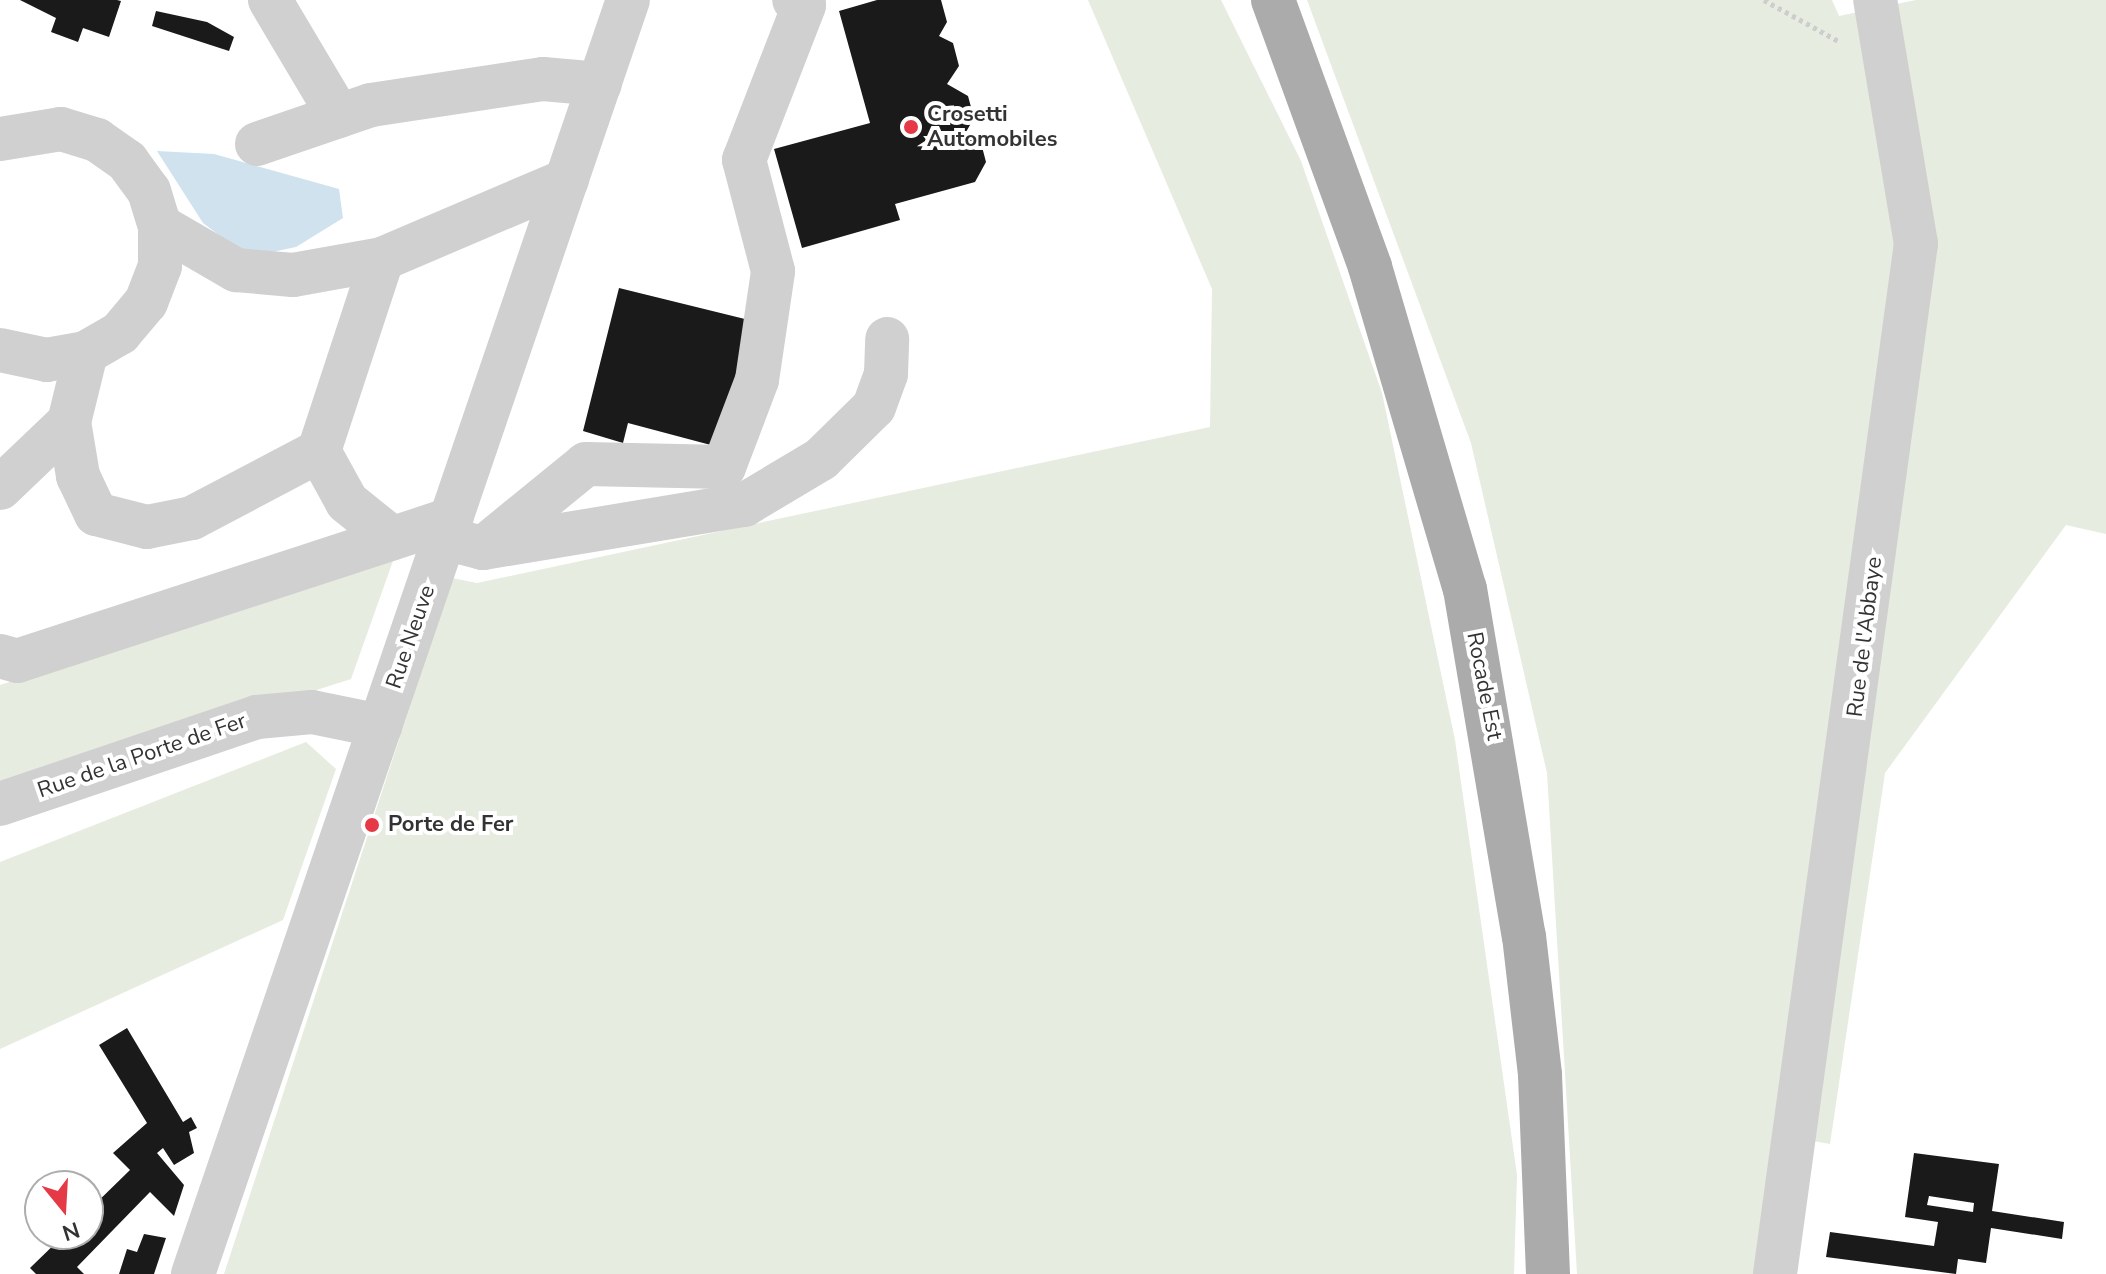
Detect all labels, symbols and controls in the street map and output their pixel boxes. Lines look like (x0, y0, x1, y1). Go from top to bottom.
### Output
place label: Crosetti Automobiles (927, 101, 1057, 152)
marker: Crosetti Automobiles (902, 118, 920, 136)
street label: Rue de l'Abbaye (1842, 555, 1888, 719)
street label: Rue Neuve (381, 582, 441, 692)
street label: Rocade Est (1461, 630, 1507, 742)
street label: Rue de la Porte de Fer (34, 708, 250, 804)
place label: Porte de Fer (388, 812, 513, 838)
marker: Porte de Fer (363, 816, 381, 834)
north arrow (24, 1170, 104, 1250)
text: N (58, 1214, 83, 1248)

